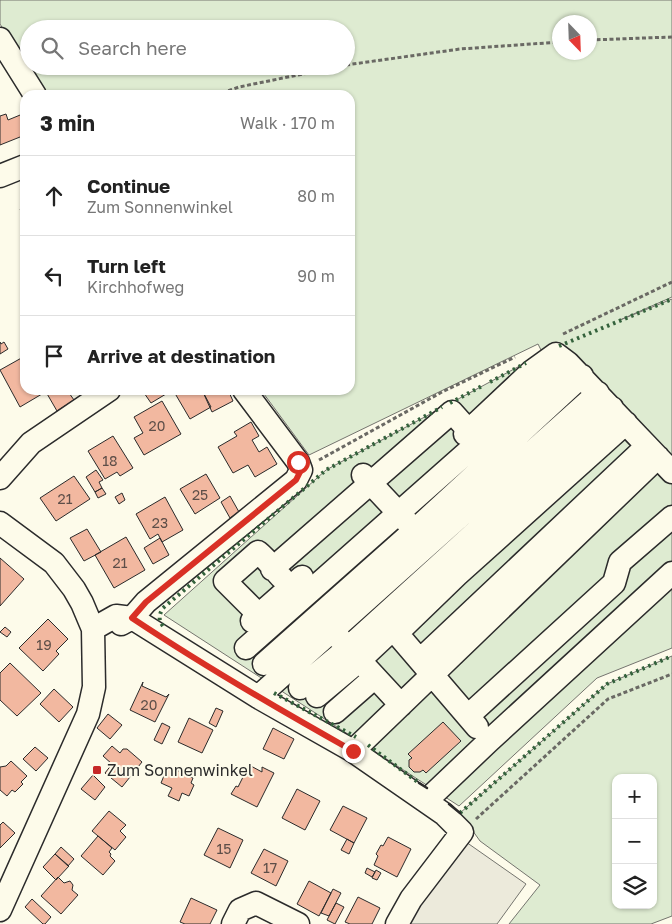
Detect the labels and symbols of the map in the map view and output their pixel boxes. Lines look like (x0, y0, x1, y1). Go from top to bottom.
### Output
north arrow (552, 15, 597, 60)
house number: 20 (149, 417, 165, 434)
route start (287, 451, 310, 474)
house number: 18 (102, 452, 118, 469)
house number: 25 (192, 486, 208, 503)
house number: 21 (58, 490, 73, 507)
house number: 23 (152, 514, 168, 531)
house number: 21 (113, 554, 128, 571)
house number: 19 (36, 636, 52, 653)
house number: 20 (141, 696, 157, 713)
route end (342, 740, 365, 763)
place label: Zum Sonnenwinkel (107, 760, 253, 780)
marker: Zum Sonnenwinkel (91, 764, 103, 776)
house number: 15 (217, 840, 231, 857)
house number: 17 (263, 859, 277, 876)

